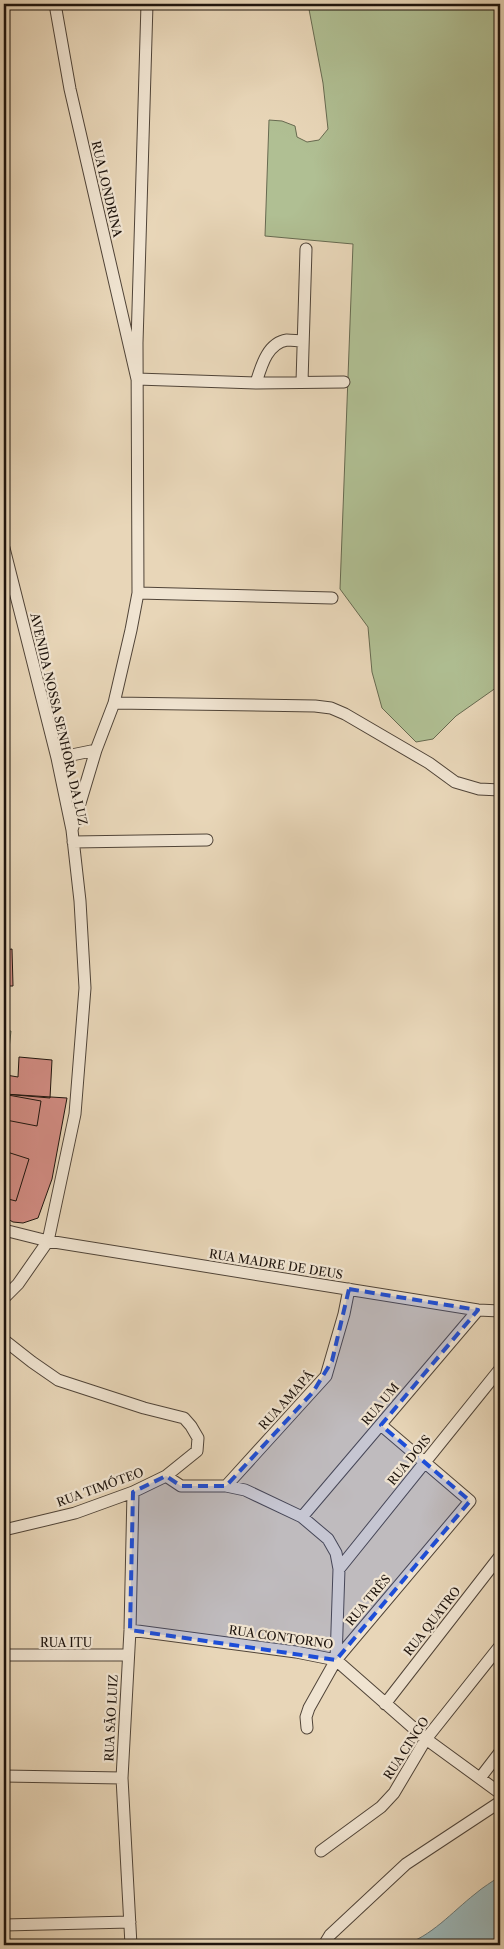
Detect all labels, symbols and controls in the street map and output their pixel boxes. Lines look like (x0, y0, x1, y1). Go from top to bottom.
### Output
street label: RUA LONDRINA (89, 139, 126, 240)
street label: AVENIDA NOSSA SENHORA DA LUZ (27, 610, 91, 827)
street label: RUA MADRE DE DEUS (208, 1246, 344, 1282)
street label: RUA AMAPÁ (255, 1366, 317, 1433)
street label: RUA UM (358, 1380, 402, 1428)
street label: RUA DOIS (384, 1432, 434, 1488)
street label: RUA TIMÓTEO (54, 1463, 146, 1510)
street label: RUA TRÊS (342, 1571, 394, 1629)
street label: RUA QUATRO (400, 1583, 464, 1658)
street label: RUA CONTORNO (228, 1622, 334, 1652)
street label: RUA ITU (40, 1635, 92, 1650)
street label: RUA SÃO LUIZ (100, 1674, 121, 1762)
street label: RUA CINCO (380, 1714, 432, 1782)

